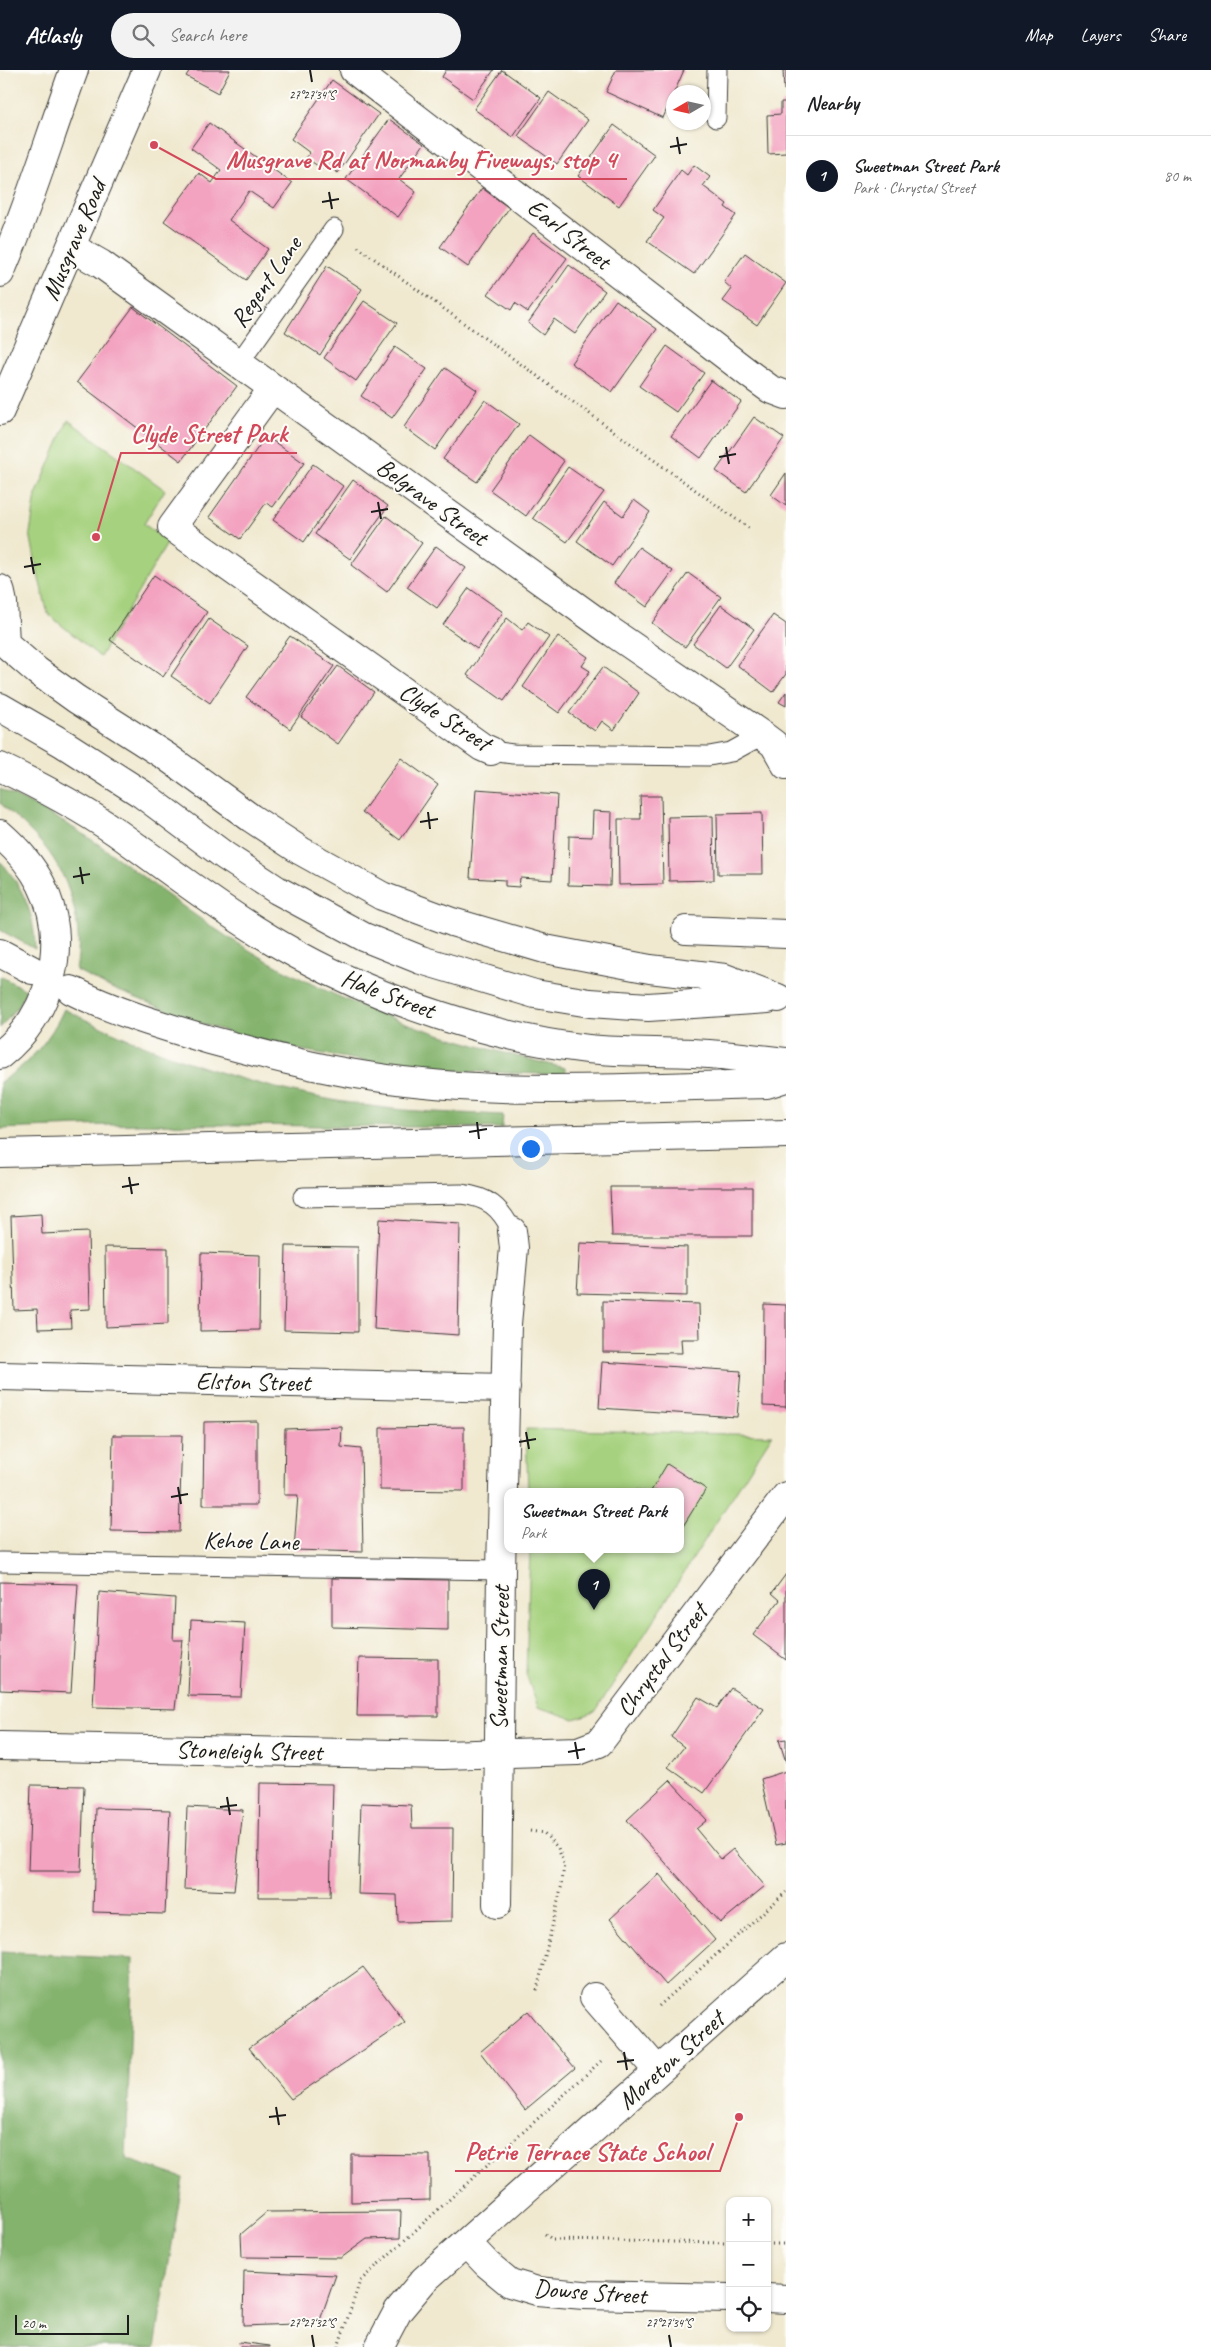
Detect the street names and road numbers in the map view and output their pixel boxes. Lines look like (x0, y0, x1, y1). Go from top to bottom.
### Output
street label: Musgrave Road (34, 171, 115, 305)
street label: Earl Street (521, 191, 619, 278)
street label: Regent Lane (223, 229, 310, 334)
street label: Belgrave Street (370, 451, 496, 555)
street label: Clyde Street (393, 676, 500, 760)
street label: Hale Street (337, 962, 442, 1027)
street label: Elston Street (196, 1365, 313, 1399)
street label: Kehoe Lane (203, 1524, 301, 1558)
street label: Sweetman Street (483, 1583, 517, 1730)
street label: Chrystal Street (609, 1594, 717, 1723)
street label: Stoneleigh Street (176, 1734, 325, 1768)
street label: Moreton Street (611, 2001, 734, 2116)
street label: Dowse Street (533, 2272, 650, 2312)

